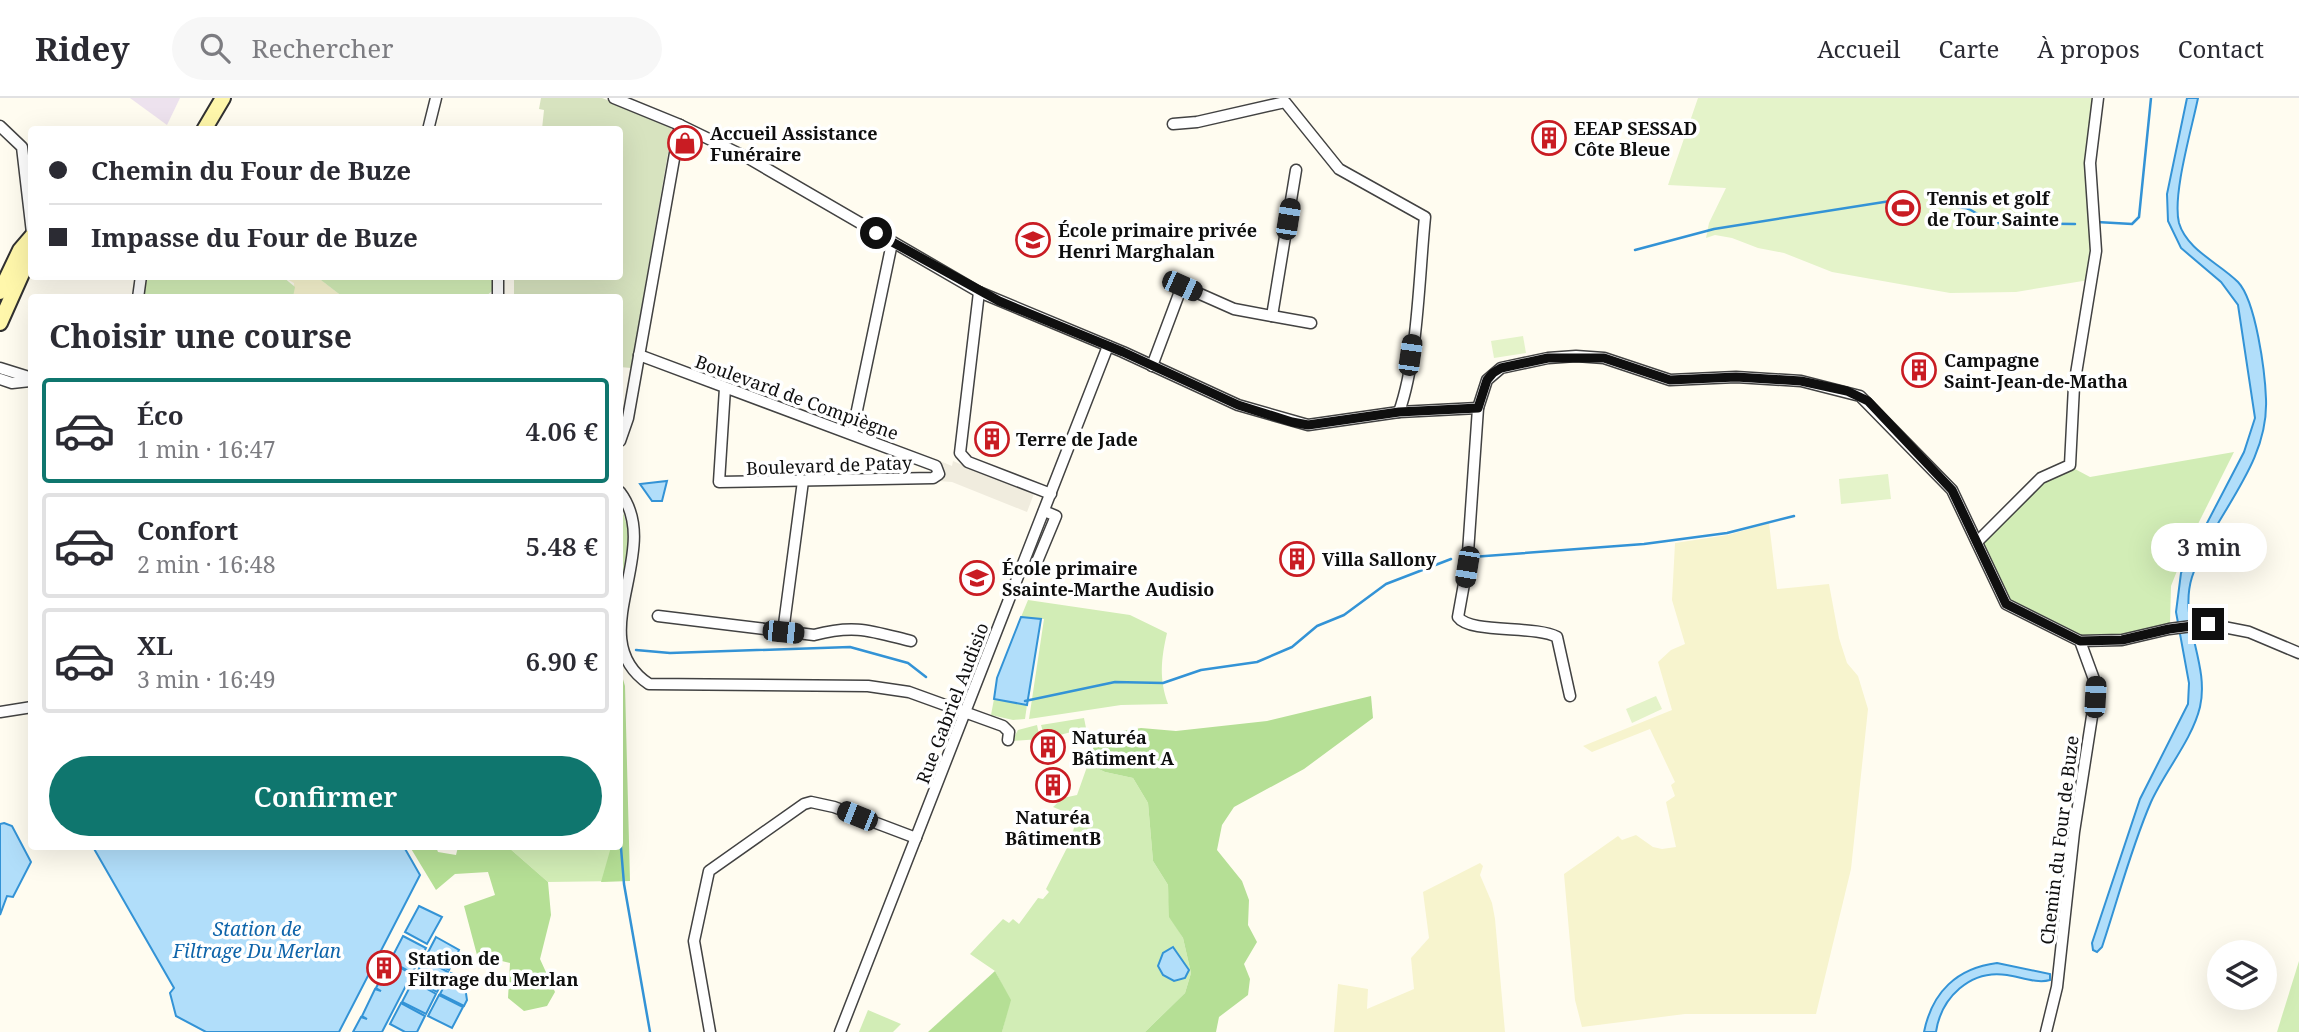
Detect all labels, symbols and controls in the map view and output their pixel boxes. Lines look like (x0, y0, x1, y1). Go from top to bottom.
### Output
search box (172, 17, 662, 80)
text: Ridey (35, 26, 130, 71)
icon: search (196, 29, 234, 67)
text: Rechercher (252, 30, 393, 66)
text: Accueil (1817, 32, 1900, 65)
text: Carte (1938, 32, 1999, 65)
text: À propos (2037, 32, 2140, 65)
text: Contact (2178, 32, 2264, 65)
place label: EEAP SESSAD Côte Bleue (1574, 116, 1697, 161)
building icon: EEAP SESSAD Côte Bleue (1530, 119, 1568, 157)
place label: Accueil Assistance Funéraire (710, 121, 878, 166)
shop icon: Accueil Assistance Funéraire (666, 124, 704, 162)
text: Chemin du Four de Buze (91, 152, 411, 188)
place label: Tennis et golf de Tour Sainte (1927, 186, 2059, 231)
sports icon: Tennis et golf de Tour Sainte (1884, 189, 1922, 227)
car (1275, 197, 1302, 241)
route start (860, 217, 892, 249)
place label: École primaire privée Henri Marghalan (1058, 218, 1257, 263)
text: Impasse du Four de Buze (91, 219, 418, 255)
school or university icon: École primaire privée Henri Marghalan (1014, 221, 1052, 259)
car (1159, 268, 1206, 304)
text: Choisir une course (49, 314, 352, 357)
car (1397, 333, 1424, 377)
place label: Campagne Saint-Jean-de-Matha (1944, 348, 2128, 393)
street label: Boulevard de Compiègne (692, 349, 902, 445)
building icon: Campagne Saint-Jean-de-Matha (1900, 351, 1938, 389)
text: Éco (137, 397, 184, 433)
icon: car (53, 399, 116, 462)
text: 4.06 € (526, 413, 598, 449)
building icon: Terre de Jade (973, 420, 1011, 458)
place label: Terre de Jade (1016, 427, 1138, 451)
text: 1 min · 16:47 (137, 433, 275, 465)
street label: Boulevard de Patay (746, 450, 913, 480)
text: Confort (137, 512, 238, 548)
icon: car (53, 514, 116, 577)
callout: 3 min (2150, 522, 2266, 572)
text: 5.48 € (526, 528, 598, 564)
text: 3 min (2177, 531, 2241, 563)
building icon: Villa Sallony (1278, 540, 1316, 578)
car (1454, 545, 1481, 589)
place label: Villa Sallony (1322, 547, 1437, 571)
text: 2 min · 16:48 (137, 548, 275, 580)
place label: École primaire Ssainte-Marthe Audisio (1002, 556, 1214, 601)
school or university icon: École primaire Ssainte-Marthe Audisio (958, 559, 996, 597)
route end (2192, 608, 2224, 640)
car (762, 619, 805, 645)
street label: Rue Gabriel Audisio (910, 619, 994, 787)
text: XL (137, 627, 173, 663)
icon: car (53, 629, 116, 692)
text: 6.90 € (526, 643, 598, 679)
text: 3 min · 16:49 (137, 663, 275, 695)
car (2084, 675, 2107, 719)
place label: Naturéa Bâtiment A (1072, 725, 1175, 770)
building icon: Naturéa Bâtiment A (1029, 728, 1067, 766)
street label: Chemin du Four de Buze (2034, 734, 2084, 946)
button: Confirmer (49, 756, 602, 836)
building icon: Naturéa BâtimentB (1034, 766, 1072, 804)
car (834, 798, 881, 834)
place label: Naturéa BâtimentB (1005, 805, 1101, 850)
water label: Station de Filtrage Du Merlan (172, 916, 342, 964)
map controls (2207, 940, 2277, 1010)
button: layers (2207, 940, 2277, 1010)
place label: Station de Filtrage du Merlan (408, 946, 578, 991)
building icon: Station de Filtrage du Merlan (365, 949, 403, 987)

